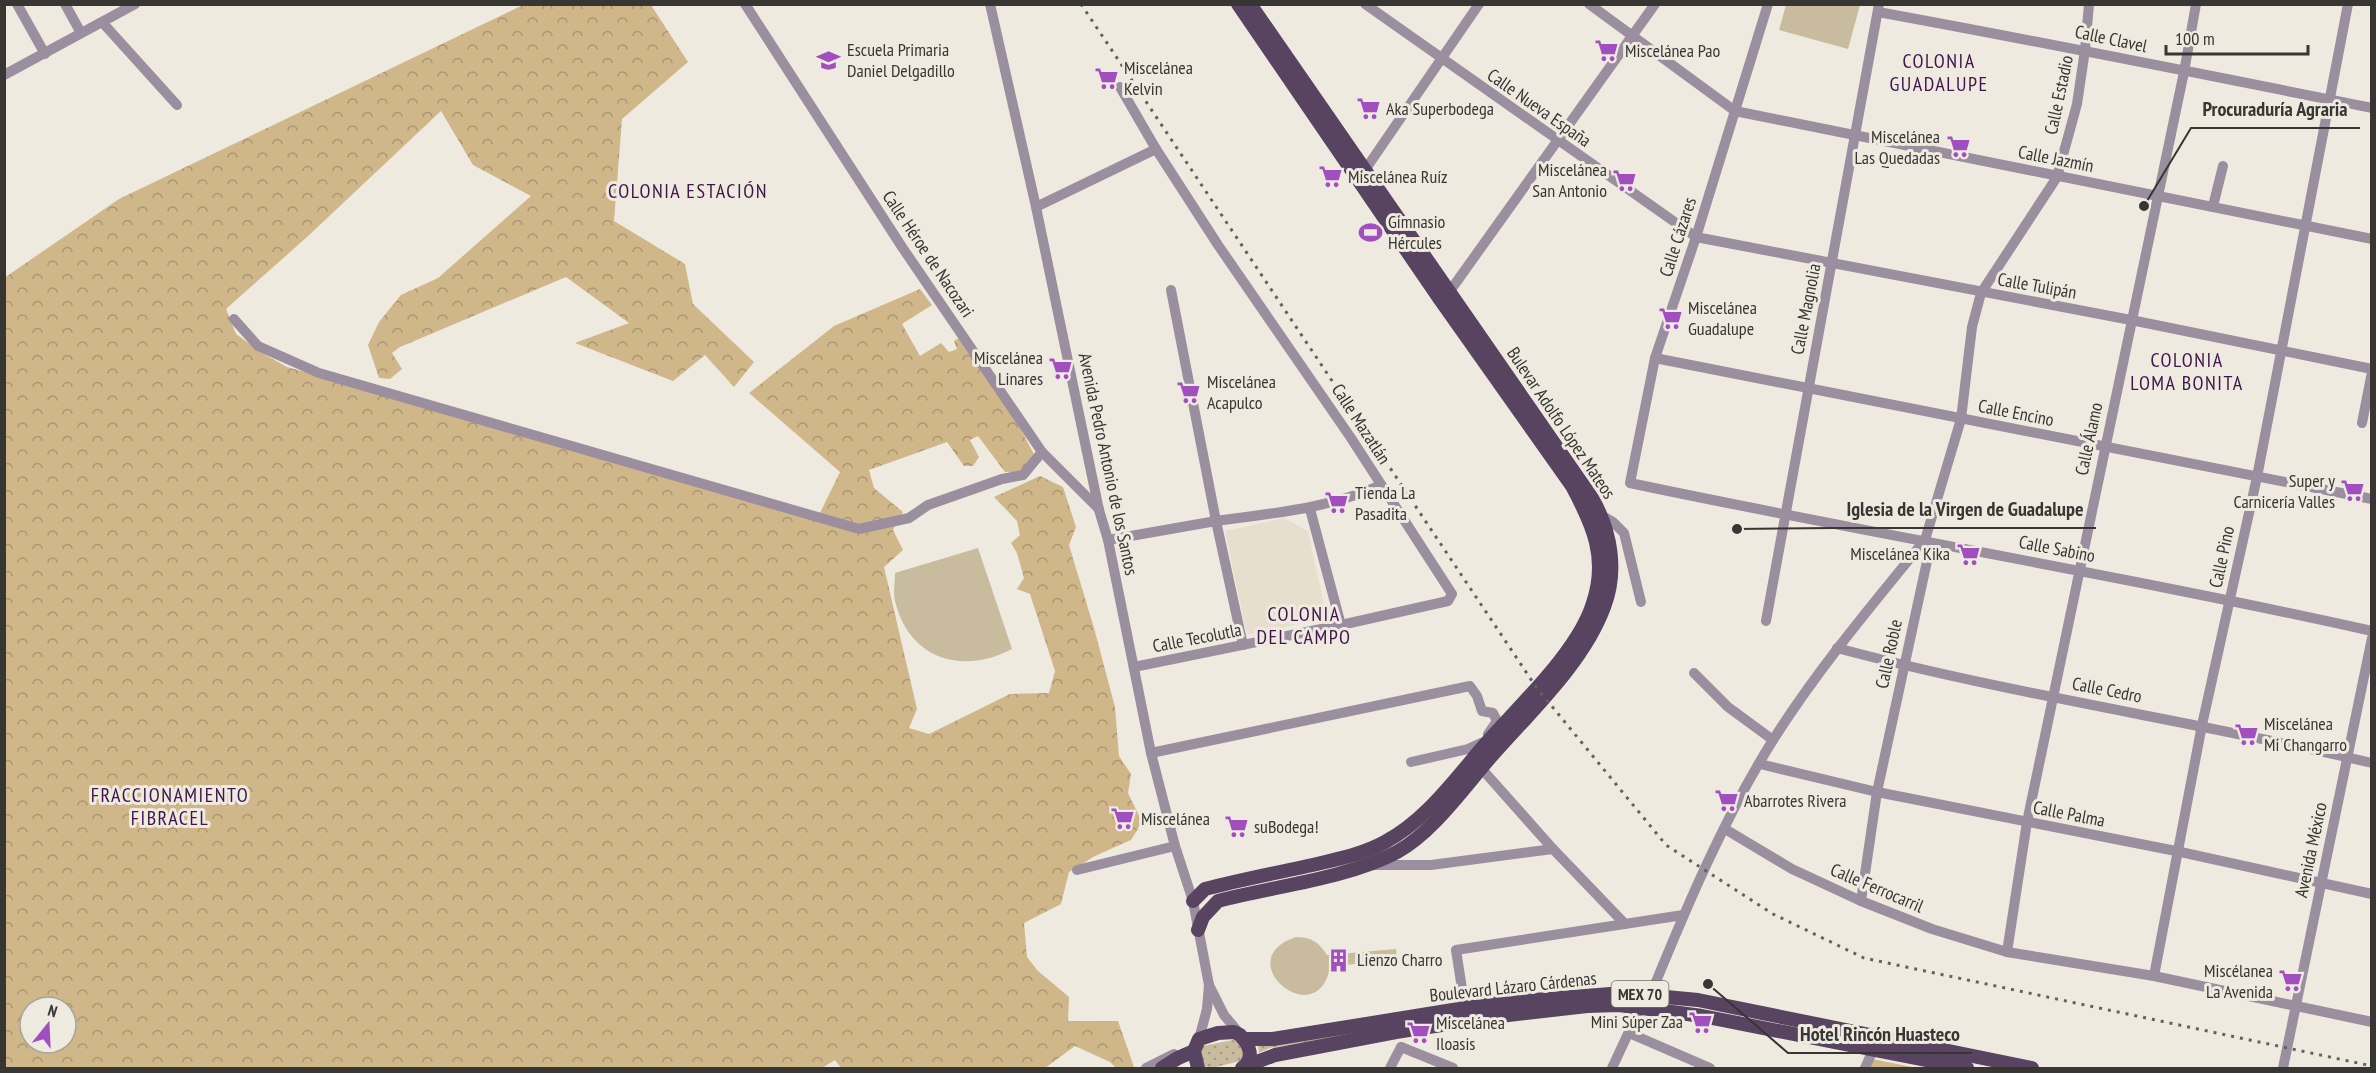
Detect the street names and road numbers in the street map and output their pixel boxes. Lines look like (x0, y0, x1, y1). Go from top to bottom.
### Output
street label: Calle Clavel (2073, 20, 2150, 58)
street label: Calle Estadio (2039, 53, 2078, 137)
street label: Calle Nueva España (1483, 63, 1596, 152)
street label: Calle Jazmín (2016, 140, 2096, 177)
street label: Calle Héroe de Nacozari (878, 186, 979, 321)
street label: Calle Cázares (1654, 194, 1701, 280)
street label: Calle Magnolia (1785, 261, 1826, 356)
street label: Calle Tulipán (1996, 267, 2078, 304)
street label: Bulevar Adolfo López Mateos (1502, 342, 1621, 503)
street label: Avenida Pedro Antonio de los Santos (1074, 351, 1143, 577)
street label: Calle Mazatlán (1327, 379, 1396, 468)
street label: Calle Encino (1976, 394, 2056, 431)
street label: Calle Álamo (2070, 400, 2107, 477)
street label: Calle Pino (2204, 524, 2239, 590)
street label: Calle Sabino (2017, 530, 2097, 567)
street label: Calle Roble (1870, 617, 1907, 691)
street label: Calle Tecolutla (1150, 618, 1243, 657)
street label: Calle Cedro (2070, 671, 2144, 708)
street label: Calle Palma (2031, 795, 2107, 832)
street label: Avenida México (2289, 800, 2332, 900)
street label: Calle Ferrocarril (1827, 858, 1928, 918)
street label: Boulevard Lázaro Cárdenas (1428, 966, 1598, 1007)
road number: MEX 70 (1612, 981, 1668, 1007)

